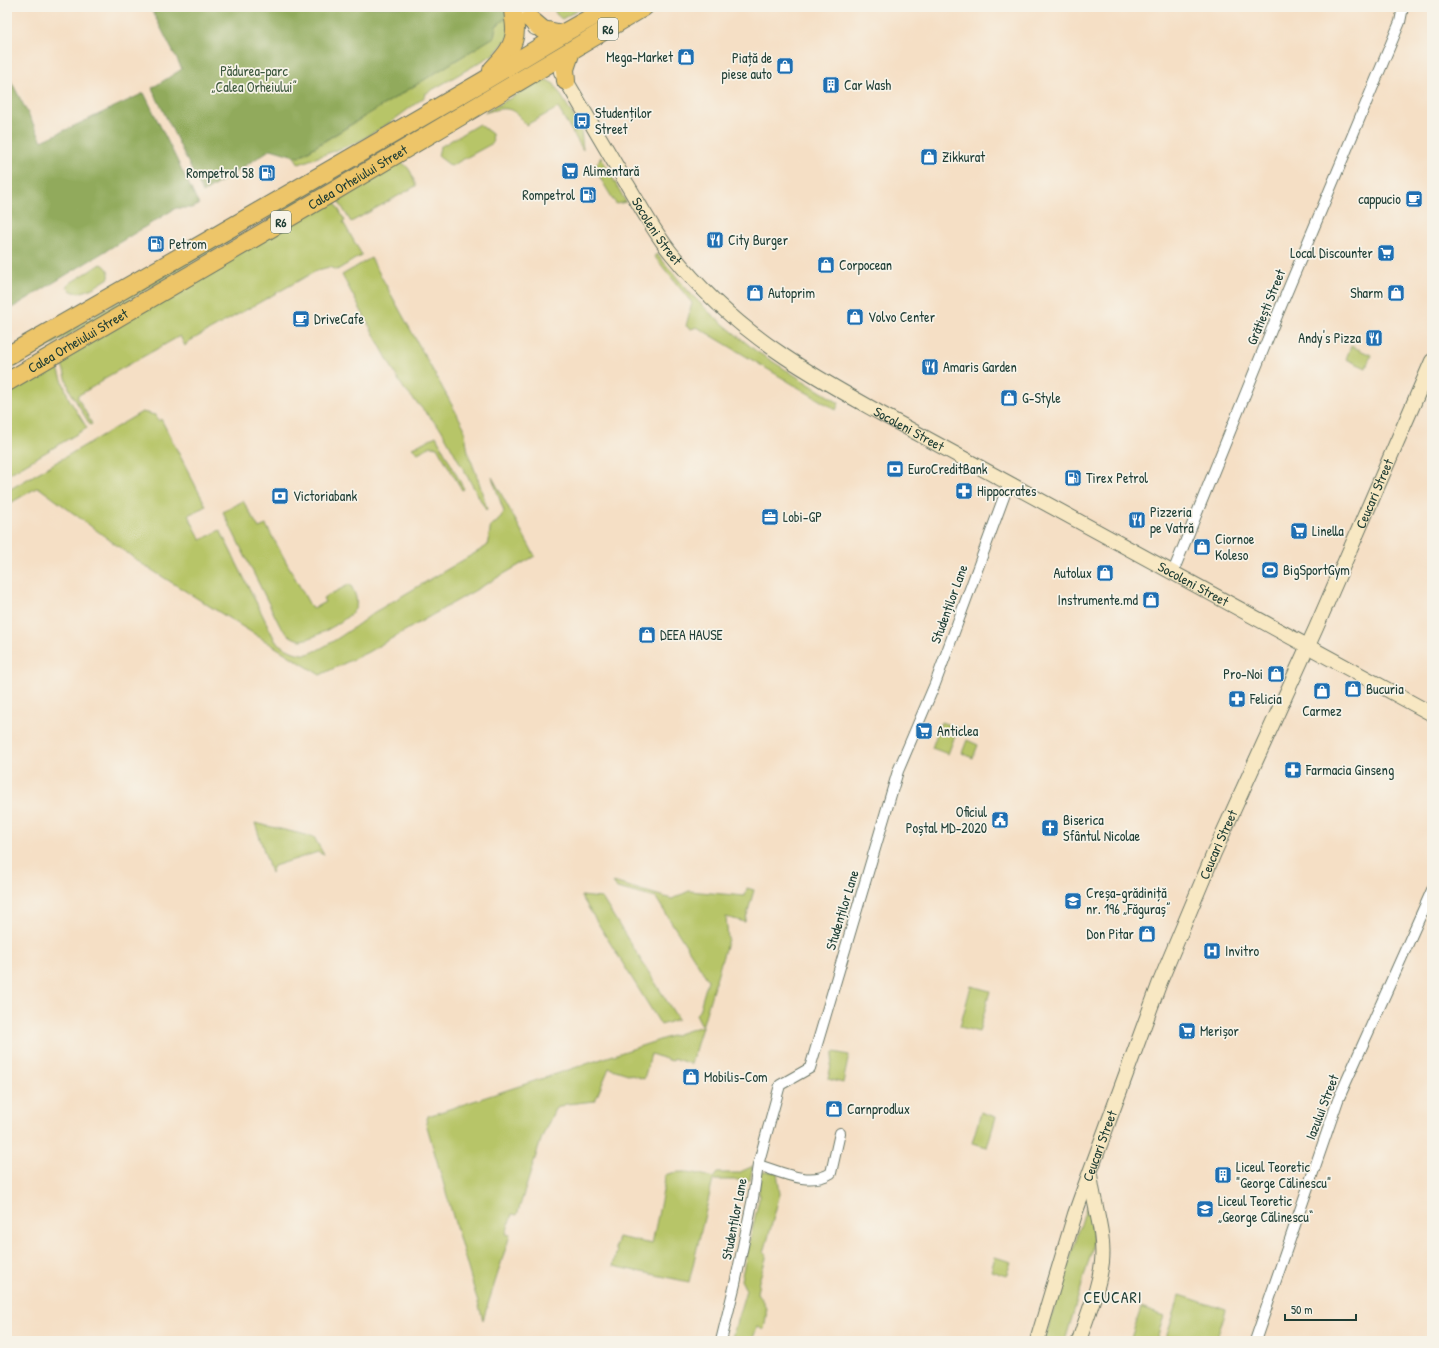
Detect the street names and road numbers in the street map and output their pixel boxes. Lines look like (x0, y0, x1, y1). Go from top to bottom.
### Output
road number: R6 (598, 18, 618, 40)
street label: Calea Orheiului Street (304, 140, 411, 214)
street label: Socoleni Street (628, 194, 687, 269)
road number: R6 (271, 211, 291, 233)
street label: Grătiești Street (1242, 266, 1289, 348)
street label: Calea Orheiului Street (24, 303, 131, 377)
street label: Socoleni Street (870, 401, 948, 455)
street label: Ceucari Street (1350, 455, 1397, 531)
street label: Socoleni Street (1155, 556, 1233, 611)
street label: Studenților Lane (925, 561, 972, 646)
street label: Ceucari Street (1194, 806, 1242, 882)
street label: Studenților Lane (820, 867, 863, 952)
street label: Iazului Street (1300, 1071, 1343, 1142)
street label: Ceucari Street (1077, 1107, 1121, 1184)
street label: Studenților Lane (716, 1176, 751, 1261)

